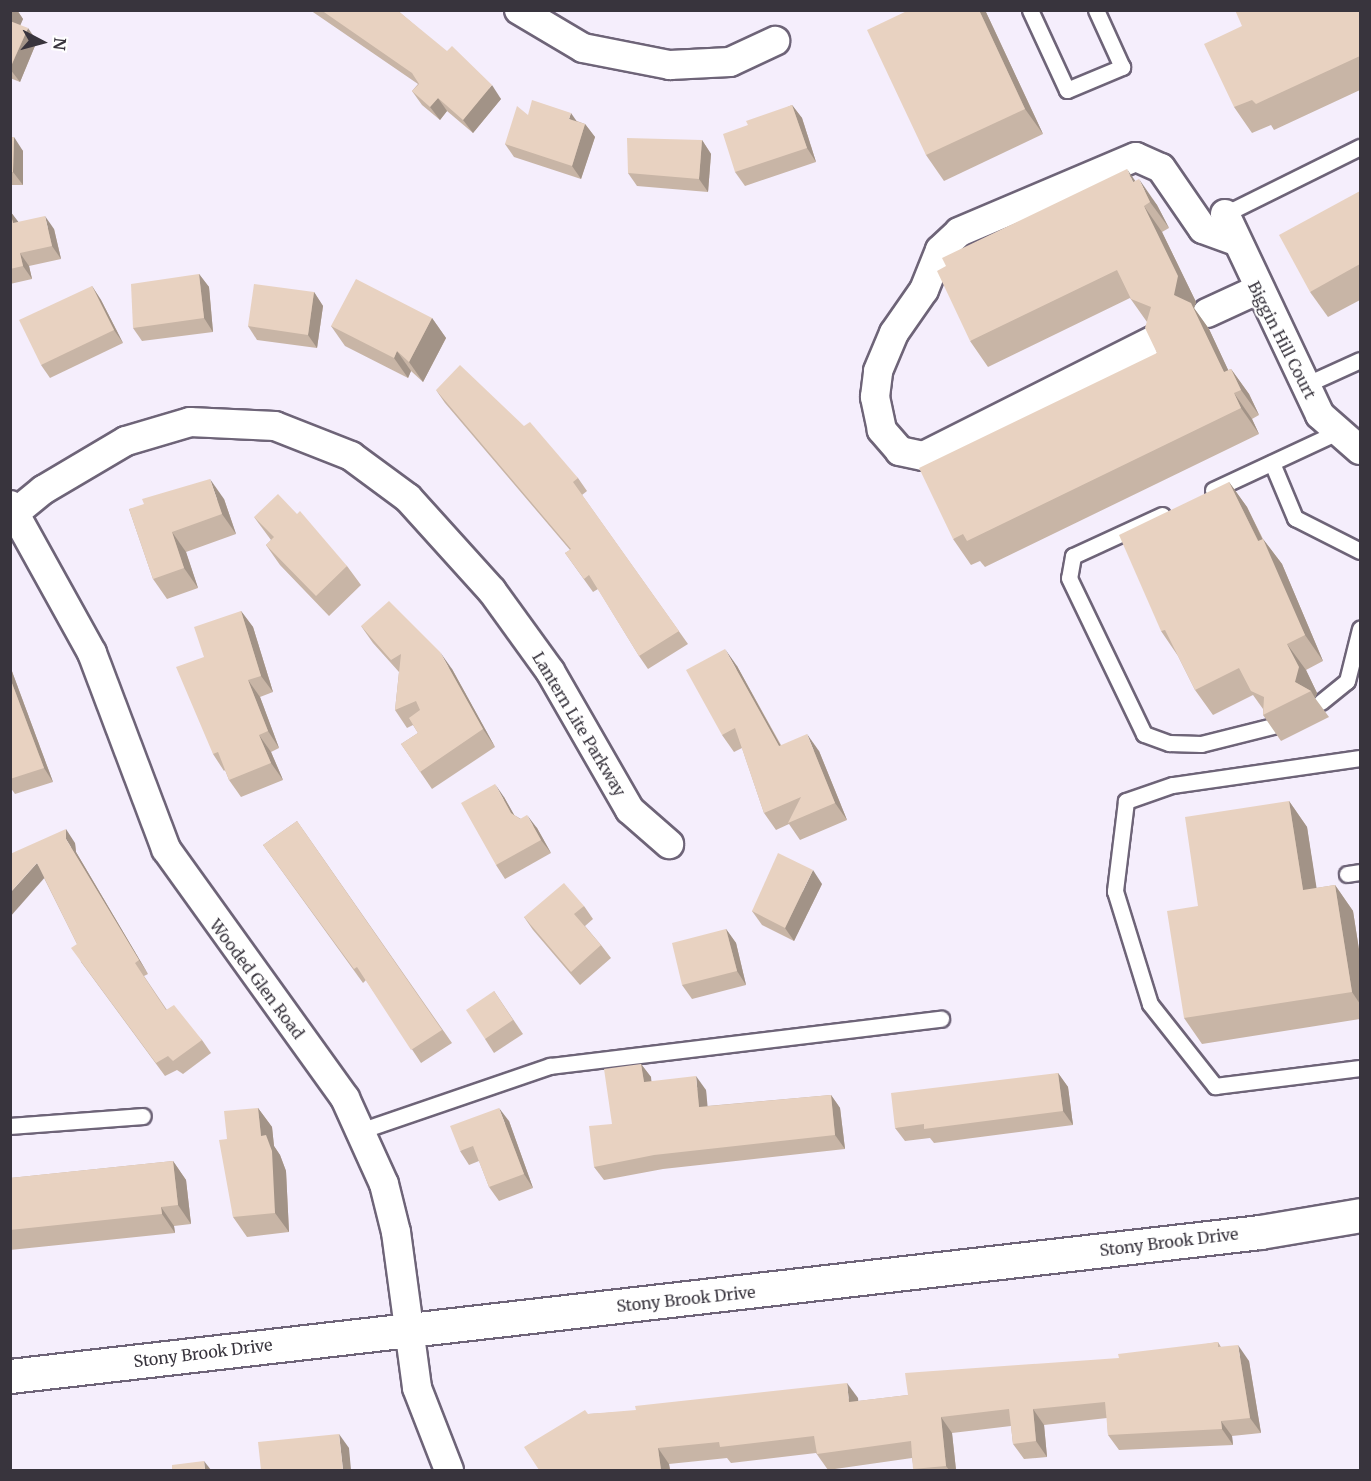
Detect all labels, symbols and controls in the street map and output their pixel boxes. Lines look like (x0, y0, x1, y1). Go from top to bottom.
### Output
north arrow (12, 12, 72, 72)
text: N (49, 37, 71, 51)
street label: Biggin Hill Court (1244, 278, 1320, 402)
street label: Lantern Lite Parkway (528, 648, 630, 800)
street label: Wooded Glen Road (206, 915, 308, 1043)
street label: Stony Brook Drive (1098, 1224, 1240, 1260)
street label: Stony Brook Drive (616, 1282, 756, 1316)
street label: Stony Brook Drive (132, 1335, 274, 1371)

